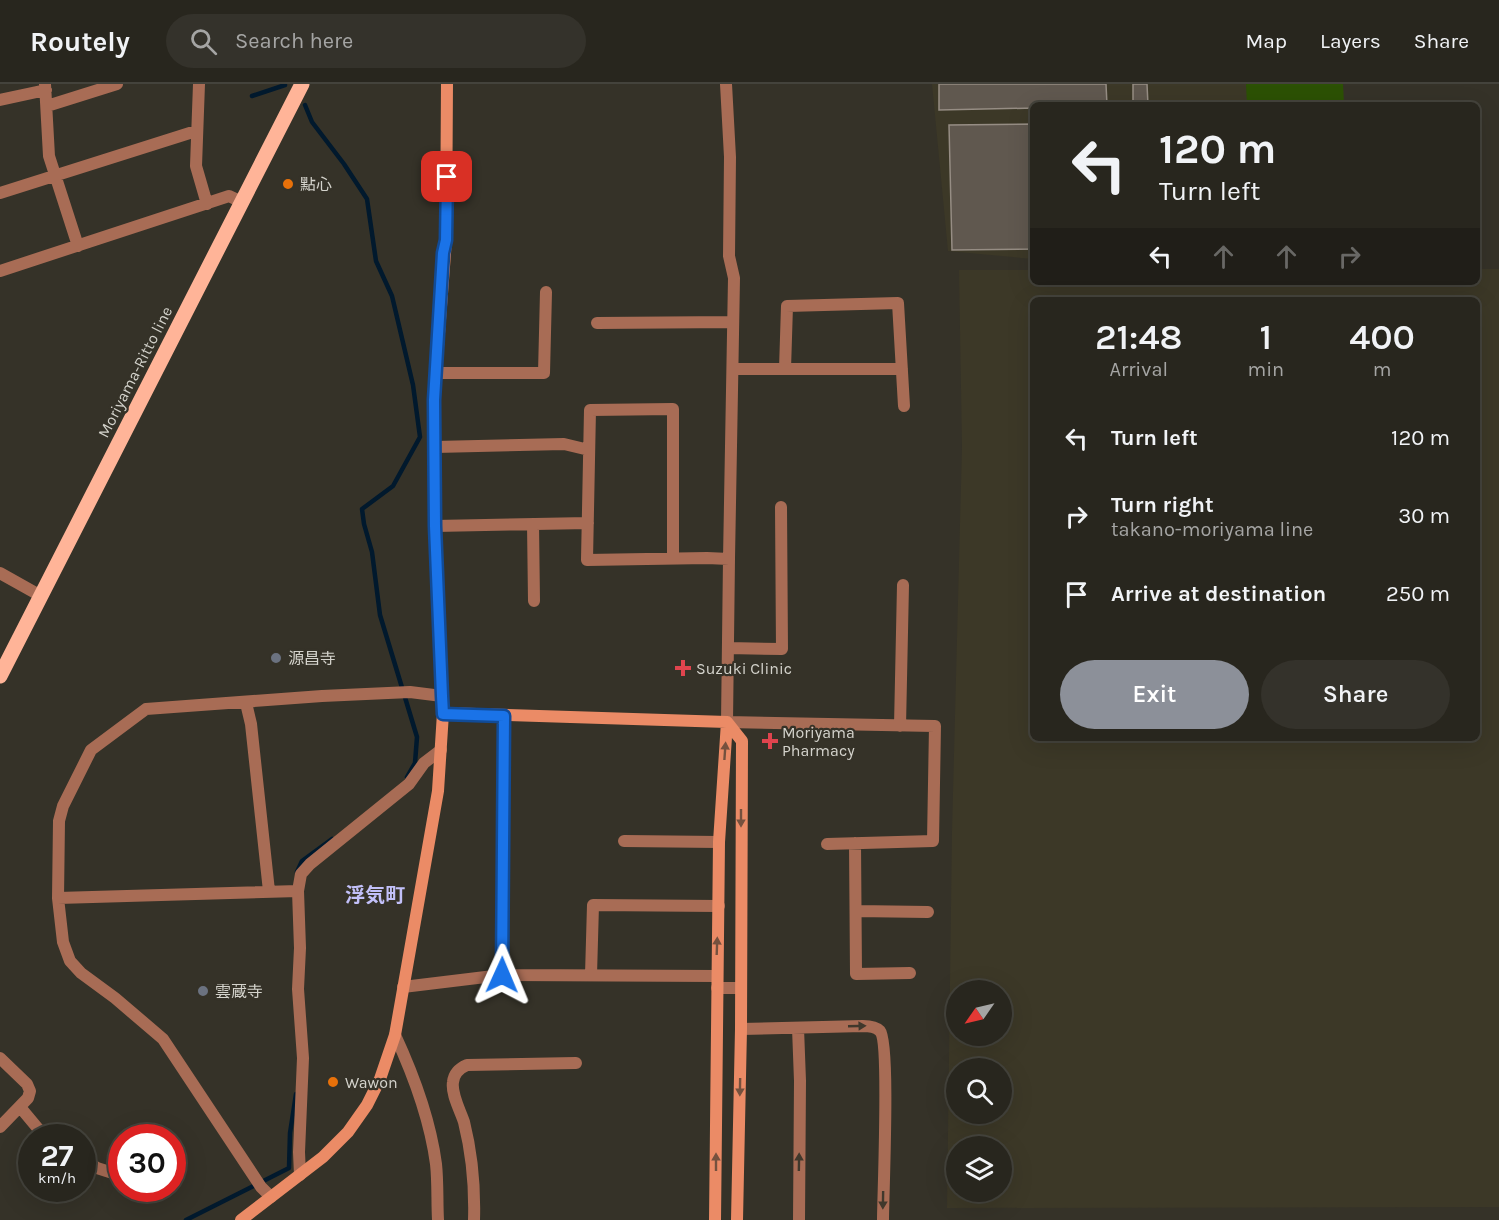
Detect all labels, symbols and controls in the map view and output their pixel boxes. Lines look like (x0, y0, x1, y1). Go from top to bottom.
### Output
search box (166, 14, 586, 68)
text: Routely (30, 25, 130, 58)
icon: search (187, 25, 220, 58)
text: Search here (235, 28, 353, 54)
text: Map (1245, 29, 1287, 53)
text: Layers (1320, 29, 1381, 53)
text: Share (1414, 29, 1469, 53)
text: 120 m (1159, 124, 1276, 174)
icon: left (1060, 126, 1138, 204)
pin (421, 151, 472, 202)
icon: arrive (430, 160, 463, 193)
place label: 點心 (300, 175, 332, 194)
text: Turn left (1159, 175, 1260, 207)
marker: 點心 (281, 177, 295, 191)
icon: left (1144, 240, 1177, 273)
icon: ahead (1207, 240, 1240, 273)
icon: ahead (1270, 240, 1303, 273)
icon: right (1333, 240, 1366, 273)
street label: Moriyama-Ritto line (94, 303, 176, 441)
text: 21:48 (1095, 316, 1182, 358)
text: 1 (1260, 316, 1272, 358)
text: 400 (1349, 316, 1415, 358)
text: Arrival (1109, 358, 1168, 381)
text: min (1247, 358, 1284, 381)
text: m (1373, 358, 1391, 381)
icon: left (1060, 422, 1093, 455)
text: Turn left (1111, 425, 1198, 451)
text: 120 m (1391, 425, 1450, 451)
text: Turn right (1111, 492, 1214, 518)
icon: right (1060, 500, 1093, 533)
text: 30 m (1398, 503, 1450, 529)
text: takano-moriyama line (1111, 518, 1313, 541)
icon: arrive (1060, 578, 1093, 611)
text: Arrive at destination (1111, 581, 1326, 607)
text: 250 m (1386, 581, 1450, 607)
place label: 源昌寺 (288, 649, 336, 668)
marker: 源昌寺 (269, 651, 283, 665)
marker: Suzuki Clinic (674, 659, 692, 677)
place label: Suzuki Clinic (696, 659, 792, 678)
button: Exit (1060, 660, 1249, 729)
button: Share (1261, 660, 1450, 729)
place label: Moriyama Pharmacy (782, 723, 855, 760)
marker: Moriyama Pharmacy (763, 734, 777, 748)
one-way arrow (720, 741, 730, 760)
one-way arrow (736, 808, 746, 827)
district label: 浮気町 (345, 884, 405, 907)
one-way arrow (713, 936, 722, 955)
position arrow (470, 943, 534, 1007)
north arrow (946, 980, 1012, 1046)
map controls (946, 980, 1012, 1202)
place label: 雲蔵寺 (215, 982, 263, 1001)
marker: 雲蔵寺 (196, 984, 210, 998)
one-way arrow (847, 1021, 866, 1031)
button: search (946, 1058, 1012, 1124)
place label: Wawon (345, 1073, 398, 1092)
marker: Wawon (326, 1075, 340, 1089)
one-way arrow (735, 1078, 745, 1097)
speed limit sign: 30 (108, 1124, 186, 1202)
button: layers (946, 1136, 1012, 1202)
text: 27 (40, 1138, 74, 1174)
one-way arrow (711, 1152, 721, 1171)
one-way arrow (794, 1152, 804, 1171)
text: km/h (38, 1169, 76, 1187)
one-way arrow (878, 1191, 888, 1210)

